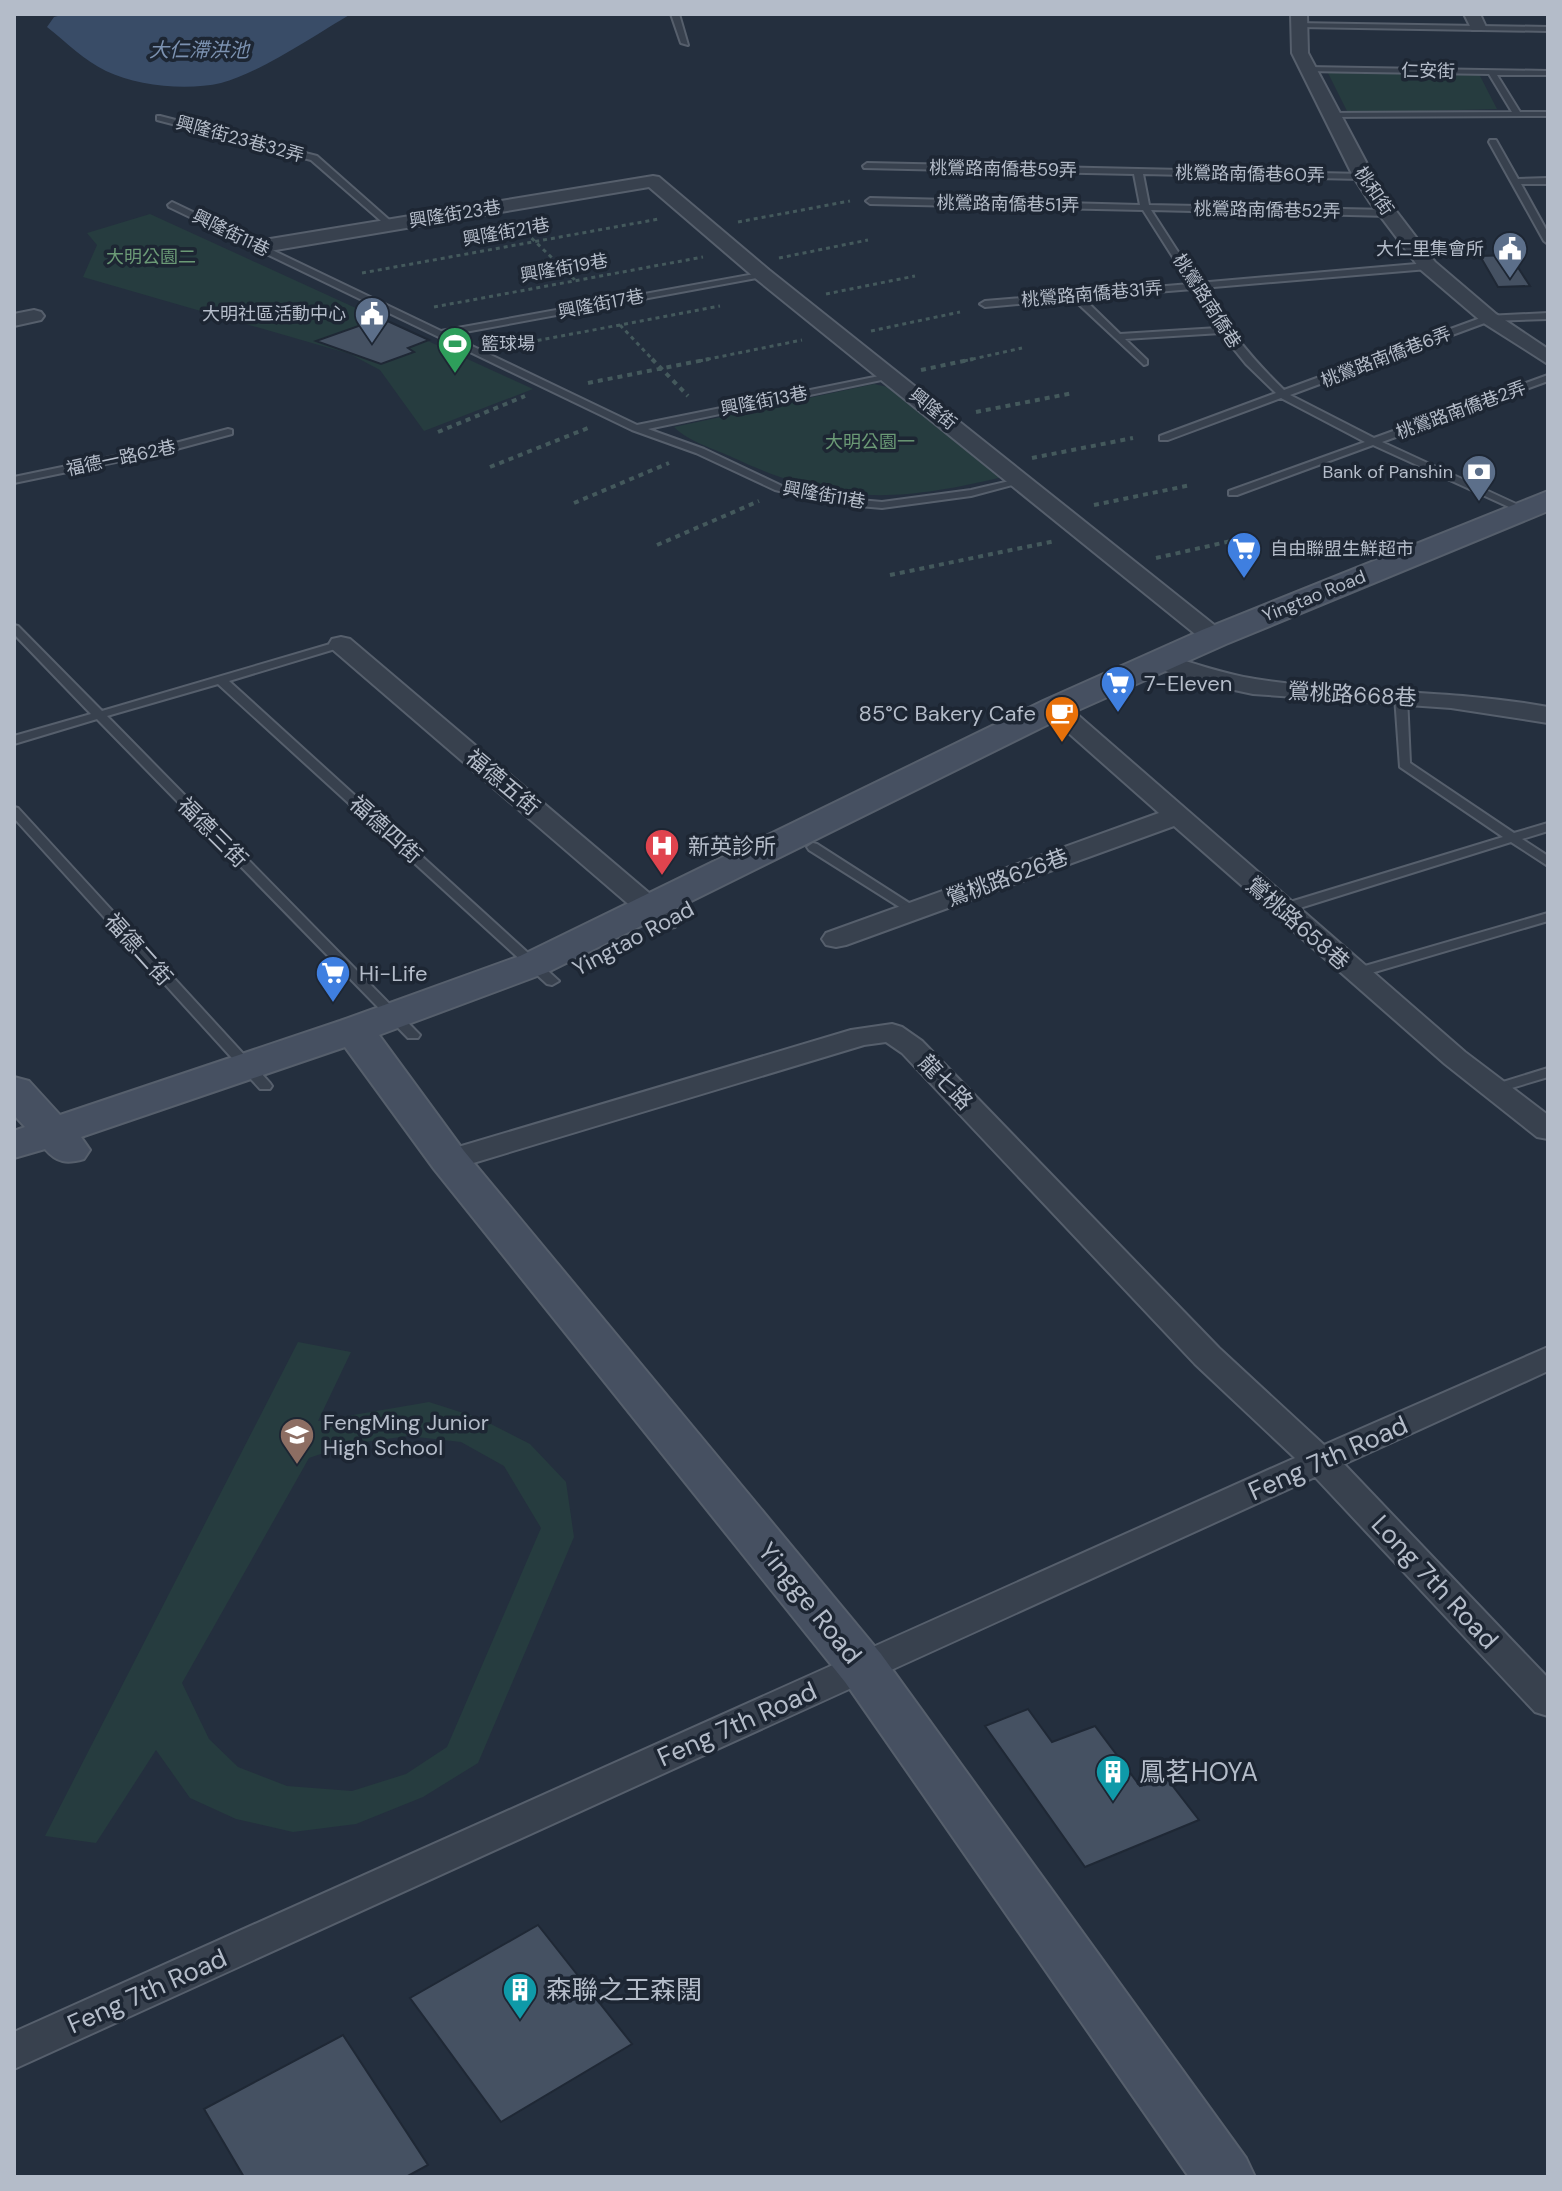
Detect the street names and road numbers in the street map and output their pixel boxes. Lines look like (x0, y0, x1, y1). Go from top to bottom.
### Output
street label: 仁安街 (1401, 59, 1455, 83)
street label: 興隆街23巷32弄 (173, 110, 307, 168)
street label: 桃鶯路南僑巷59弄 (929, 156, 1077, 182)
street label: 桃鶯路南僑巷60弄 (1175, 161, 1325, 187)
street label: 桃和街 (1349, 162, 1399, 220)
street label: 桃鶯路南僑巷51弄 (936, 191, 1080, 217)
street label: 興隆街23巷 (407, 195, 503, 233)
street label: 桃鶯路南僑巷52弄 (1193, 197, 1341, 223)
street label: 興隆街11巷 (188, 204, 274, 262)
street label: 興隆街21巷 (461, 213, 551, 251)
street label: 興隆街19巷 (518, 248, 610, 288)
street label: 桃鶯路南僑巷 (1168, 249, 1246, 353)
street label: 桃鶯路南僑巷31弄 (1020, 276, 1164, 312)
street label: 興隆街17巷 (556, 284, 646, 324)
street label: 桃鶯路南僑巷6弄 (1318, 321, 1454, 393)
street label: 桃鶯路南僑巷2弄 (1393, 375, 1529, 445)
street label: 興隆街13巷 (718, 381, 810, 421)
street label: 興隆街 (904, 383, 962, 435)
street label: 福德一路62巷 (64, 435, 178, 481)
street label: 興隆街11巷 (781, 476, 867, 514)
street label: Yingtao Road (1259, 564, 1369, 628)
street label: 鶯桃路668巷 (1287, 677, 1417, 712)
street label: 福德五街 (460, 743, 546, 822)
street label: 福德四街 (343, 789, 428, 870)
street label: 福德三街 (171, 791, 254, 874)
street label: 鶯桃路626巷 (942, 842, 1072, 913)
street label: 鶯桃路658巷 (1240, 870, 1356, 976)
street label: Yingtao Road (567, 894, 699, 983)
street label: 福德二街 (98, 907, 179, 992)
street label: 龍七路 (912, 1049, 979, 1116)
street label: Feng 7th Road (1243, 1408, 1413, 1508)
street label: Long 7th Road (1364, 1508, 1506, 1656)
street label: Yingge Road (751, 1535, 869, 1671)
street label: Feng 7th Road (652, 1674, 822, 1774)
street label: Feng 7th Road (62, 1941, 232, 2041)

